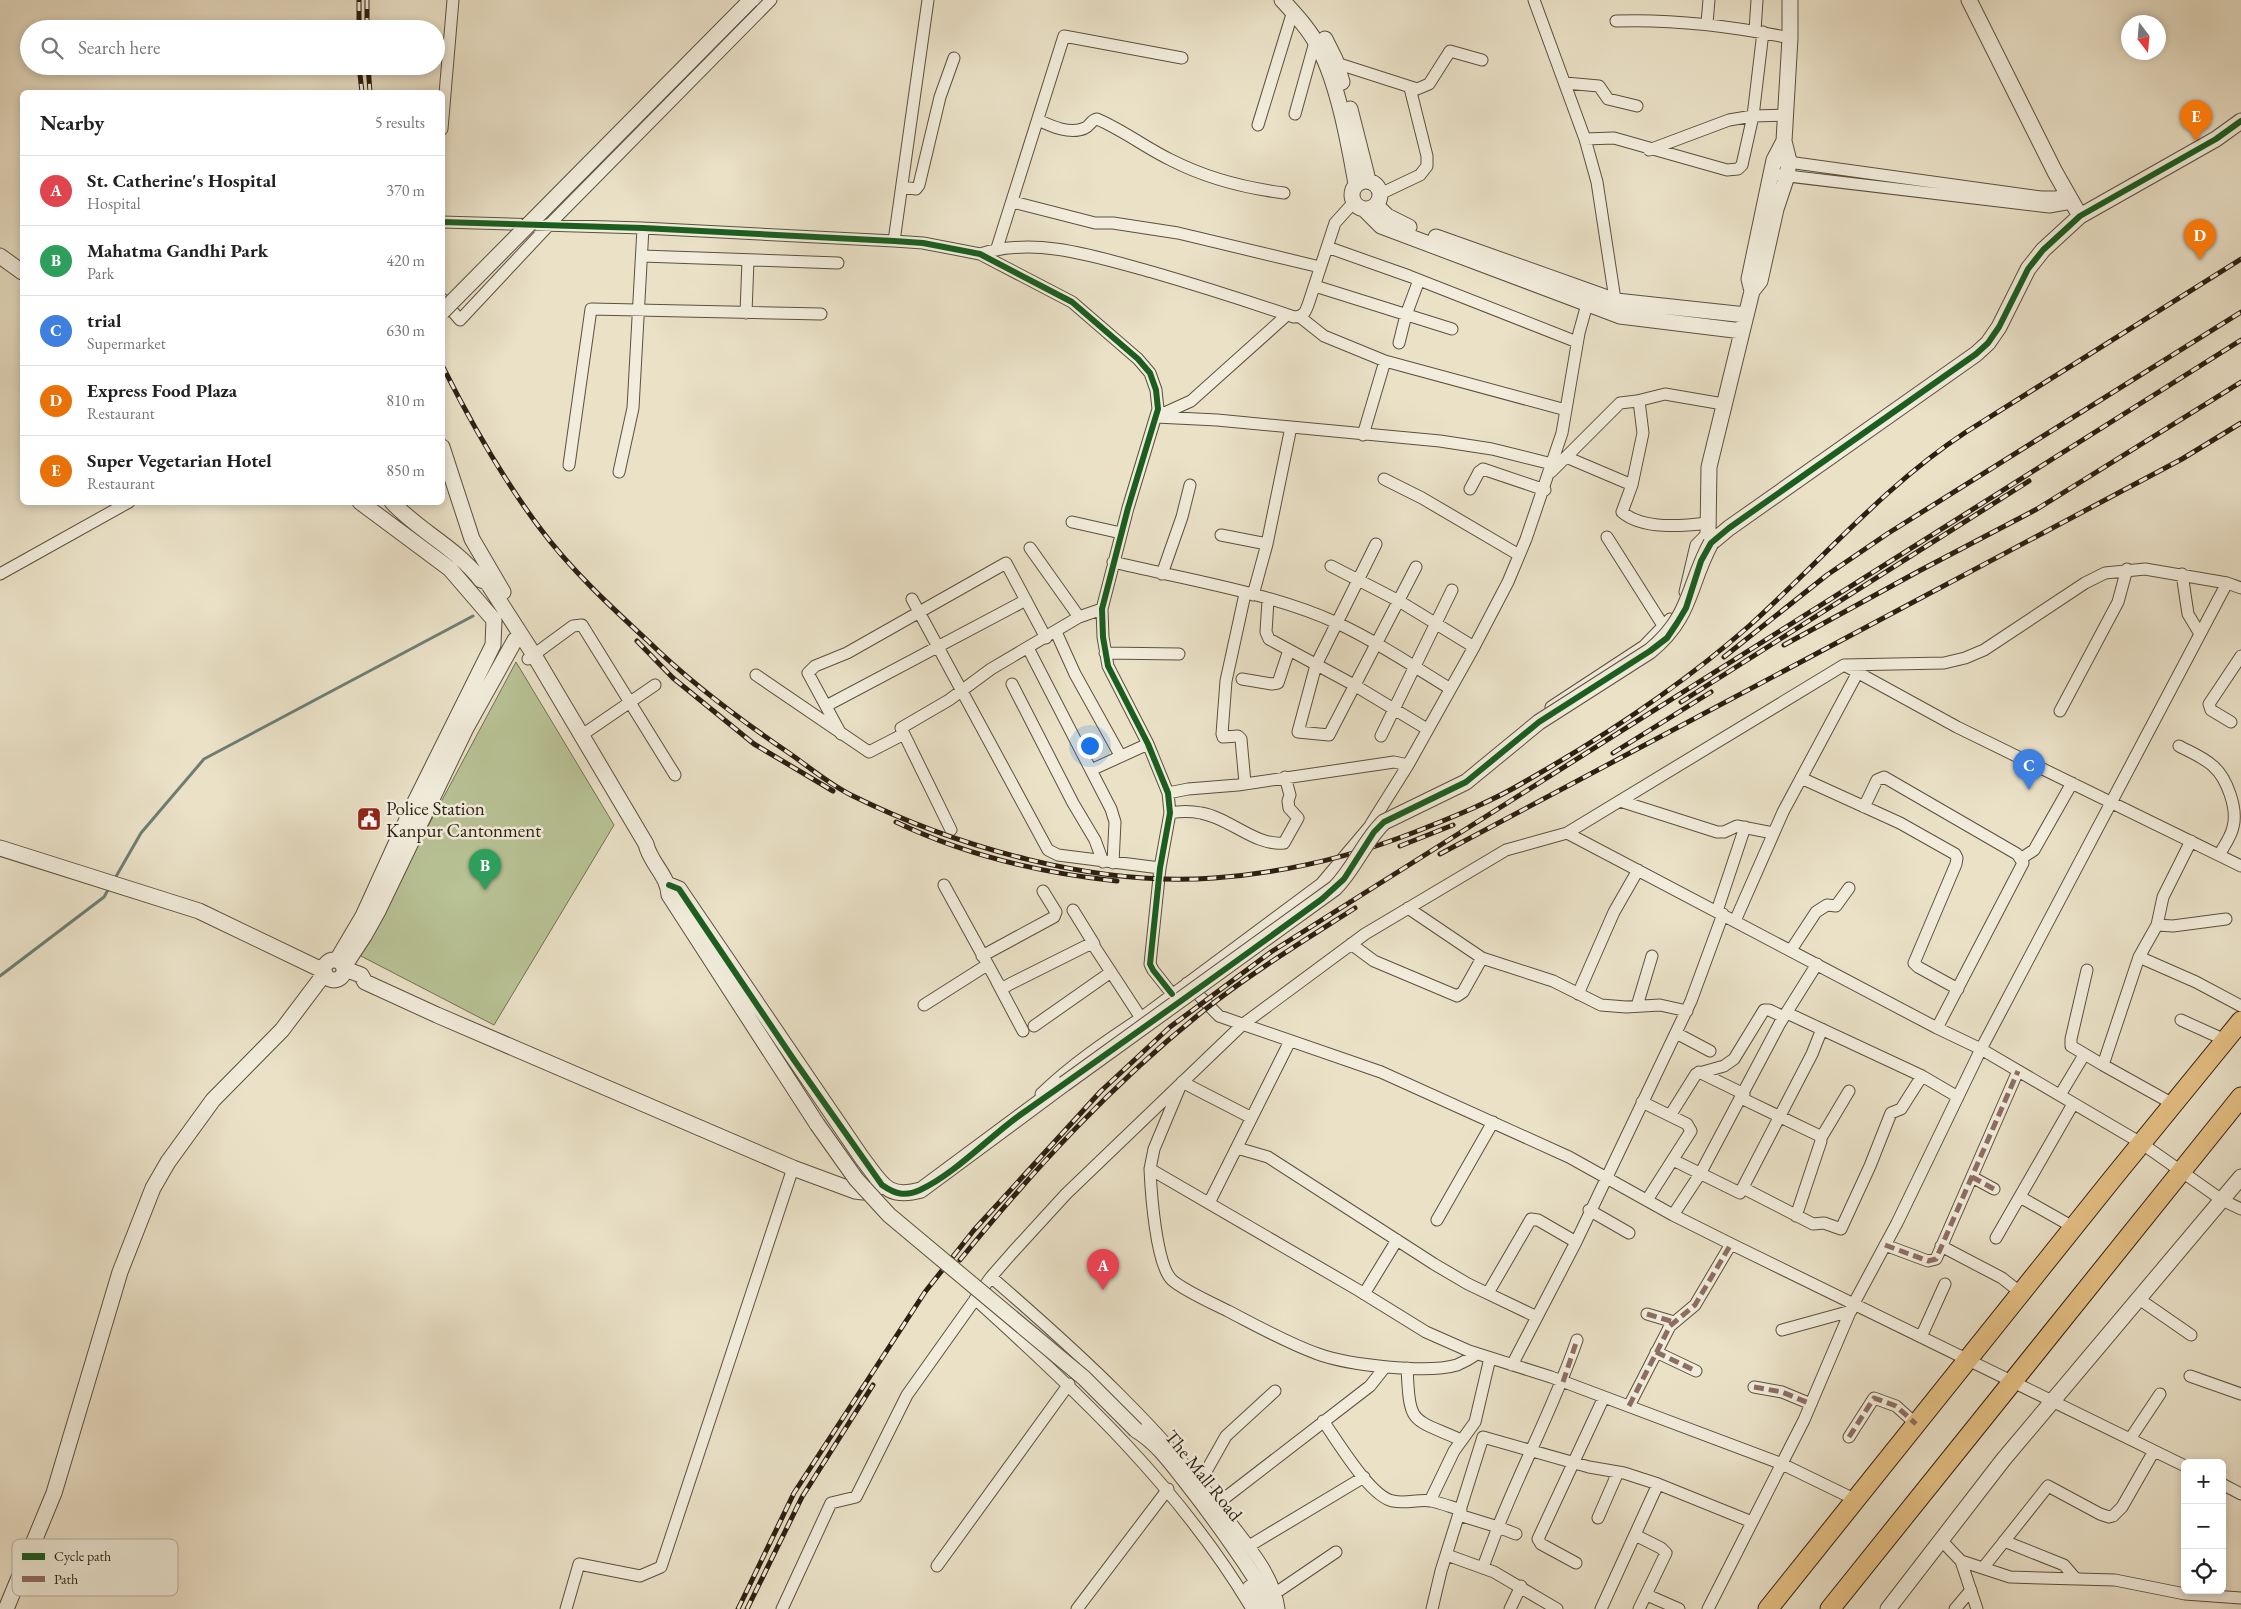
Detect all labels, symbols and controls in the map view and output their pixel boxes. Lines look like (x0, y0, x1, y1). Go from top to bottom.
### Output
north arrow (2121, 15, 2166, 60)
search box (20, 20, 445, 75)
icon: search (38, 34, 66, 62)
text: Search here (78, 35, 160, 60)
pin: E (2180, 100, 2212, 141)
text: Nearby (40, 109, 104, 136)
text: 5 results (375, 112, 425, 133)
text: St. Catherine's Hospital (87, 168, 276, 193)
text: A (50, 180, 62, 201)
text: 370 m (386, 180, 425, 201)
text: Hospital (87, 193, 141, 214)
pin: D (2184, 219, 2216, 260)
text: Mahatma Gandhi Park (87, 238, 268, 263)
text: B (51, 250, 61, 271)
text: 420 m (386, 250, 425, 271)
text: Park (87, 263, 114, 284)
text: trial (87, 308, 121, 333)
text: C (50, 320, 62, 341)
text: 630 m (386, 320, 425, 341)
text: Supermarket (87, 333, 166, 354)
text: Express Food Plaza (87, 378, 237, 403)
text: D (50, 390, 62, 411)
text: 810 m (386, 390, 425, 411)
text: Restaurant (87, 403, 155, 424)
text: Super Vegetarian Hotel (87, 448, 272, 473)
text: E (51, 460, 61, 481)
text: 850 m (386, 460, 425, 481)
text: Restaurant (87, 473, 155, 494)
your location (1077, 733, 1103, 759)
pin: C (2013, 749, 2045, 790)
place label: Police Station Kanpur Cantonment (386, 796, 541, 843)
public building icon: Police Station Kanpur Cantonment (356, 806, 382, 832)
pin: B (469, 849, 501, 890)
pin: A (1087, 1249, 1119, 1290)
street label: The Mall Road (1159, 1424, 1248, 1527)
map controls (2181, 1459, 2226, 1594)
button: + (2181, 1459, 2226, 1504)
button: − (2181, 1504, 2226, 1549)
legend (12, 1539, 178, 1596)
text: Cycle path (54, 1547, 111, 1565)
button: locate (2181, 1549, 2226, 1594)
text: Path (54, 1570, 78, 1588)

